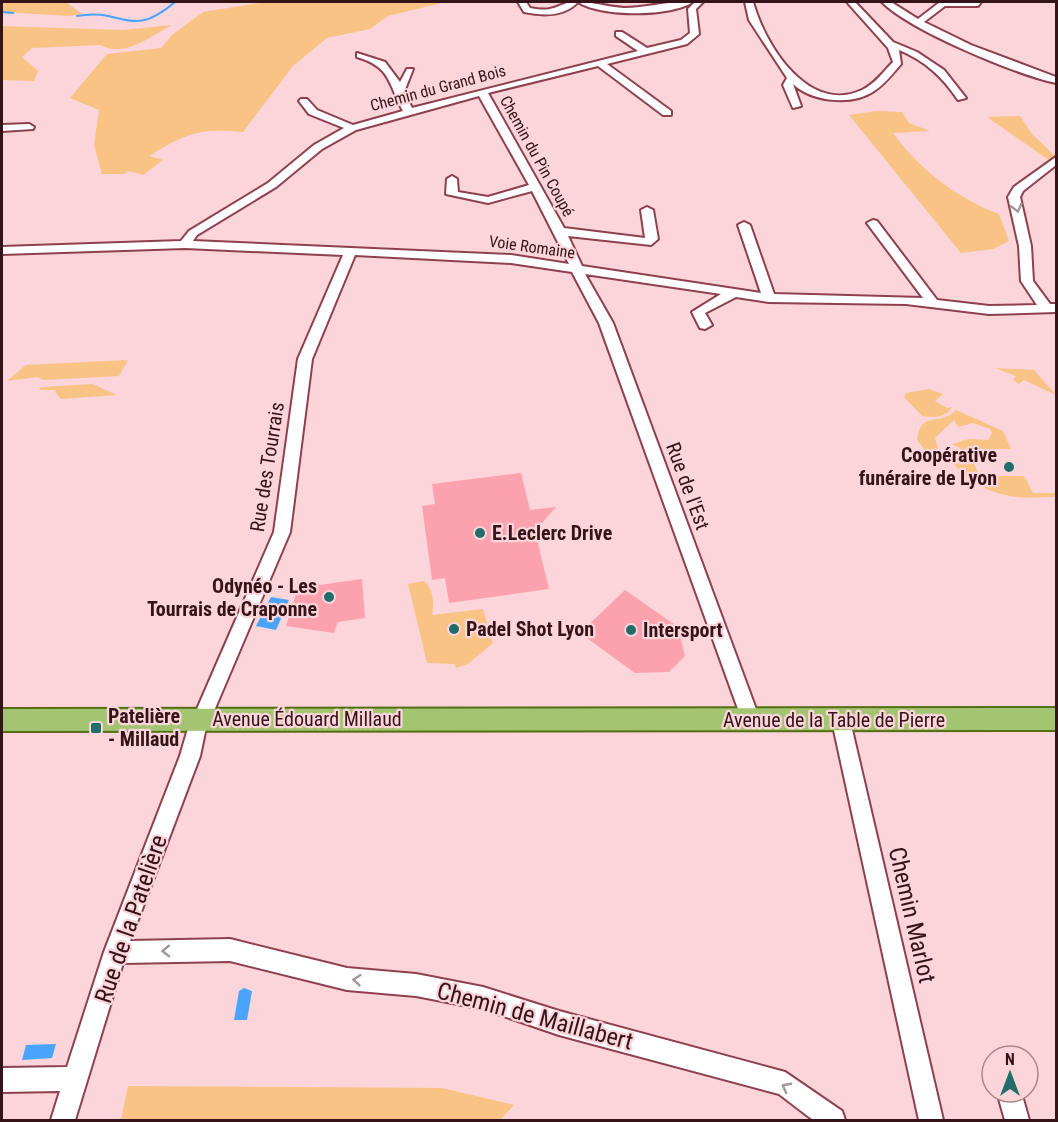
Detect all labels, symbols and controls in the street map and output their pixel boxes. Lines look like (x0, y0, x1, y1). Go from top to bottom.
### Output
street label: Chemin du Grand Bois (368, 61, 508, 115)
street label: Chemin du Pin Coupé (496, 92, 578, 220)
one-way arrow (1010, 203, 1023, 213)
street label: Voie Romaine (488, 232, 576, 262)
street label: Rue des Tourrais (245, 400, 289, 534)
street label: Rue de l'Est (661, 439, 715, 533)
place label: Coopérative funéraire de Lyon (859, 443, 997, 490)
marker: Coopérative funéraire de Lyon (1002, 460, 1016, 474)
place label: E.Leclerc Drive (492, 521, 612, 545)
marker: E.Leclerc Drive (473, 526, 487, 540)
place label: Odynéo - Les Tourrais de Craponne (147, 574, 317, 621)
marker: Odynéo - Les Tourrais de Craponne (322, 590, 336, 604)
place label: Padel Shot Lyon (466, 617, 594, 641)
place label: Intersport (643, 618, 723, 642)
marker: Padel Shot Lyon (447, 622, 461, 636)
marker: Intersport (624, 623, 638, 637)
place label: Patelière - Millaud (108, 704, 180, 751)
street label: Avenue Édouard Millaud (212, 707, 402, 731)
street label: Avenue de la Table de Pierre (723, 708, 945, 732)
marker: Patelière - Millaud (89, 721, 103, 735)
street label: Rue de la Patelière (89, 831, 173, 1007)
street label: Chemin Marlot (883, 844, 941, 986)
one-way arrow (162, 945, 171, 957)
one-way arrow (353, 974, 362, 987)
street label: Chemin de Maillabert (434, 976, 636, 1056)
north arrow (980, 1044, 1040, 1104)
text: N (1005, 1050, 1015, 1069)
one-way arrow (782, 1083, 792, 1094)

